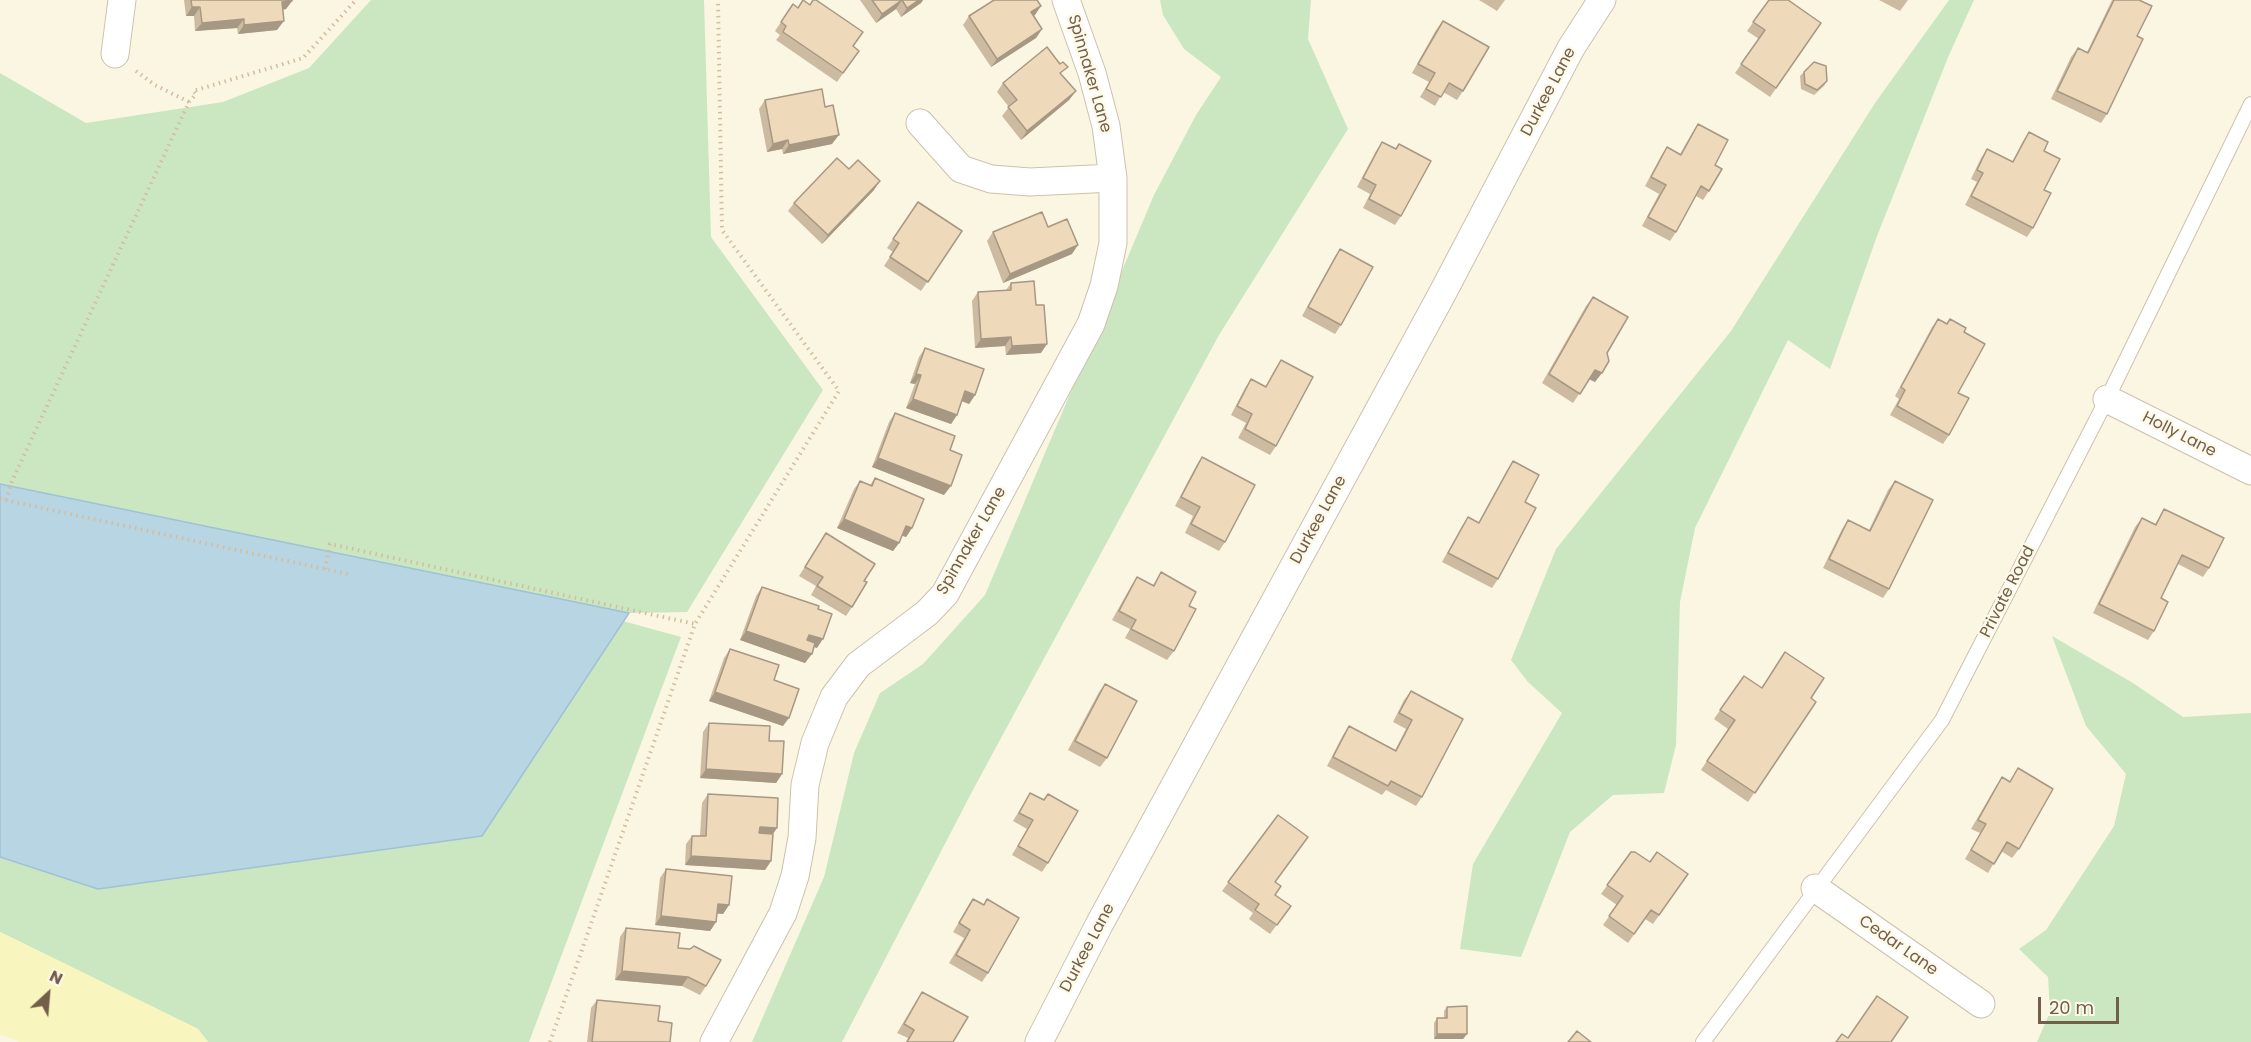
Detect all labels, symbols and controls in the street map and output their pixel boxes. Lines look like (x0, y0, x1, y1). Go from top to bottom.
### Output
street label: Spinnaker Lane (1063, 13, 1115, 135)
street label: Durkee Lane (1518, 44, 1580, 140)
street label: Holly Lane (2139, 408, 2219, 462)
street label: Durkee Lane (1287, 473, 1351, 567)
street label: Spinnaker Lane (933, 483, 1011, 599)
street label: Private Road (1977, 543, 2039, 641)
street label: Durkee Lane (1057, 900, 1119, 996)
street label: Cedar Lane (1855, 912, 1941, 980)
north arrow (18, 964, 78, 1024)
text: N (46, 964, 67, 990)
scale bar (2041, 985, 2122, 1023)
text: 20 m (2049, 995, 2094, 1020)

